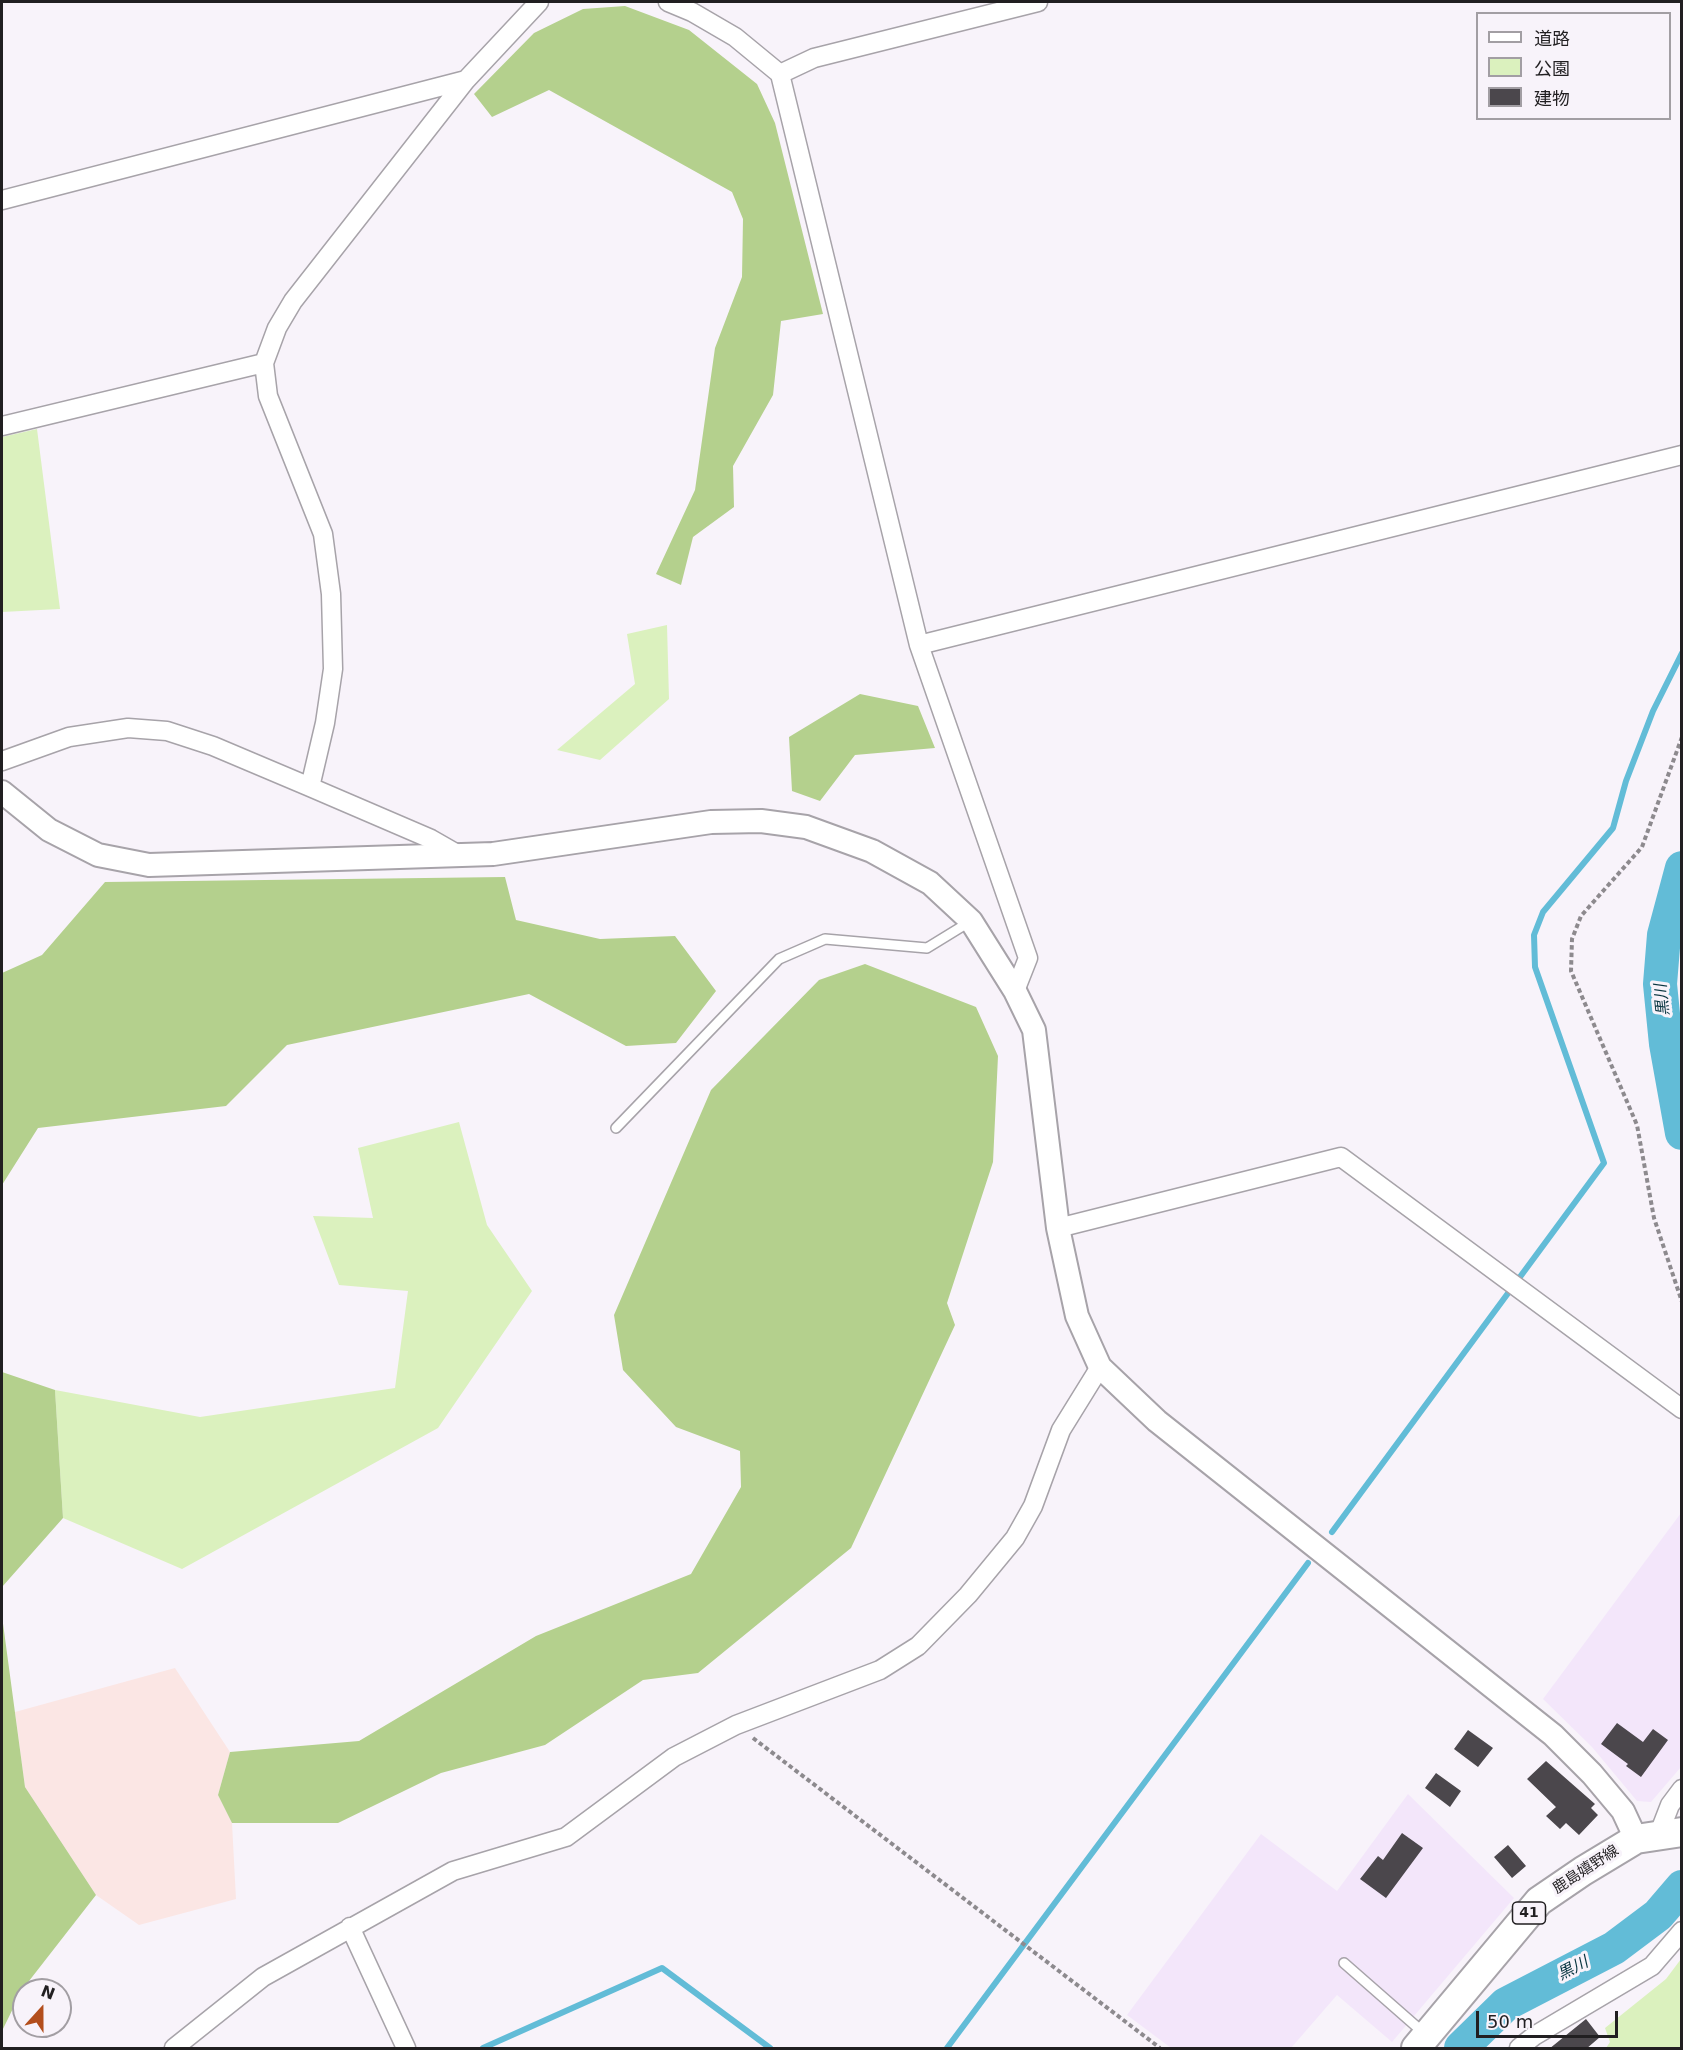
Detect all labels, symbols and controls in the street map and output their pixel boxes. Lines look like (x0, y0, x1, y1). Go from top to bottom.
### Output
legend (1476, 12, 1671, 120)
text: 道路 (1534, 28, 1570, 49)
text: 公園 (1534, 58, 1570, 79)
text: 建物 (1534, 88, 1570, 109)
water label: 黒川 (1652, 983, 1674, 1017)
street label: 鹿島嬉野線 (1550, 1842, 1622, 1898)
road number: 41 (1512, 1902, 1546, 1924)
water label: 黒川 (1554, 1953, 1592, 1985)
north arrow (12, 1978, 72, 2038)
text: N (38, 1981, 58, 2004)
scale bar (1479, 1999, 1622, 2037)
text: 50 m (1487, 2011, 1533, 2032)

